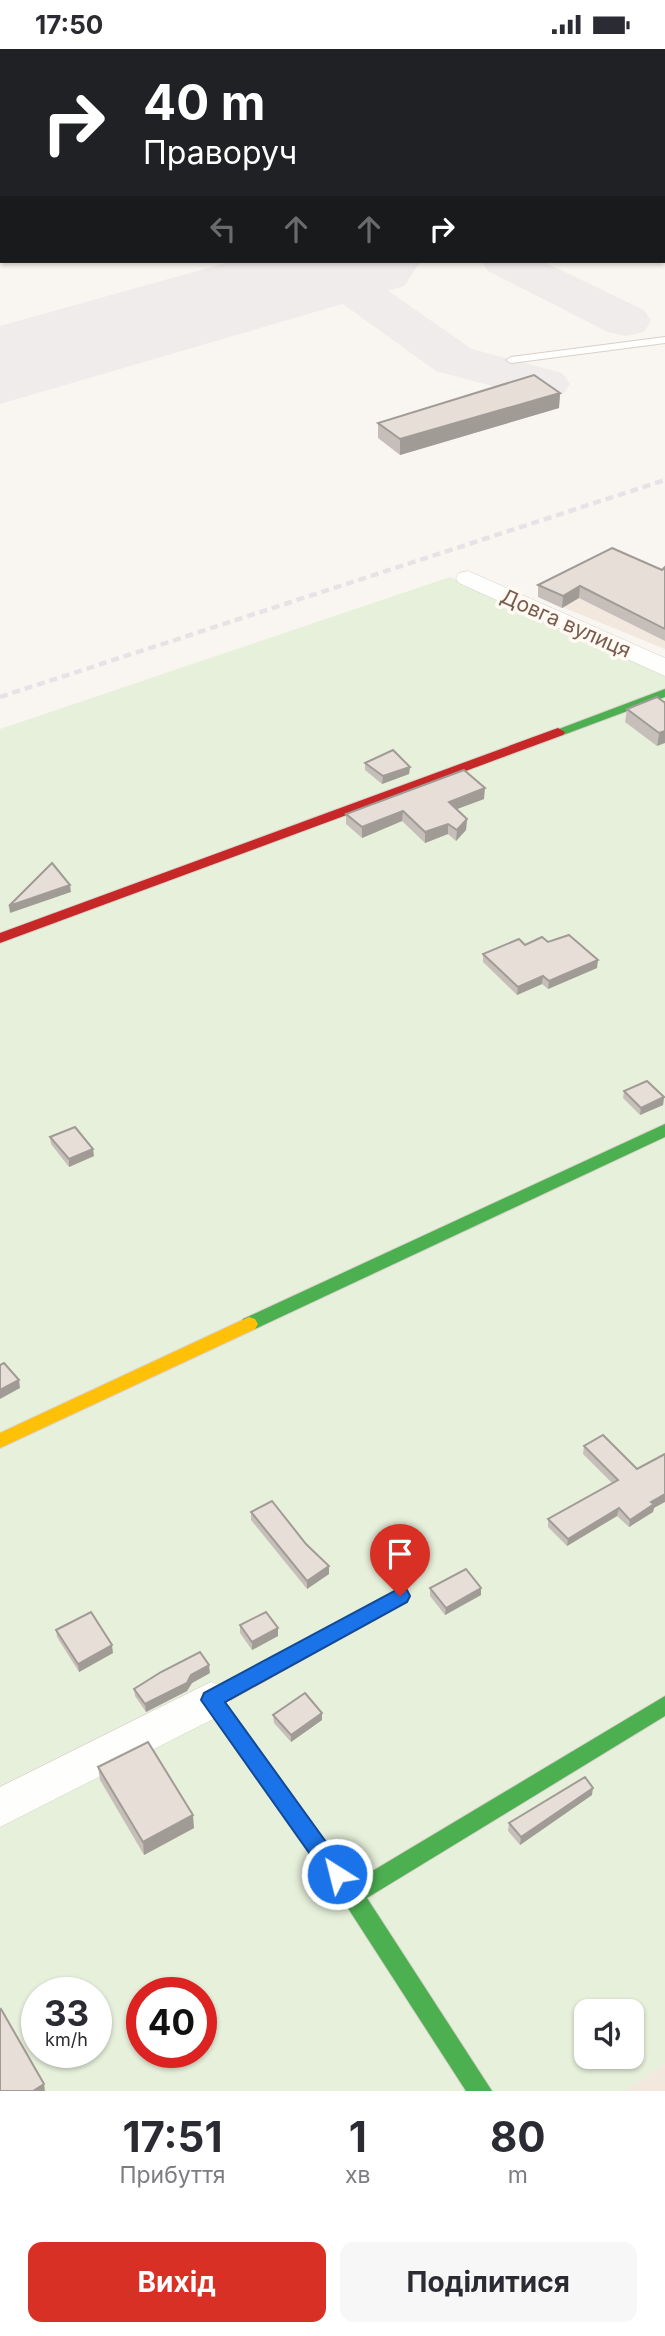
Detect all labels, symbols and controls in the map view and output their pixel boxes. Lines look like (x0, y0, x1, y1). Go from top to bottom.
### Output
text: 17:50 (35, 9, 103, 40)
text: 40 m (143, 73, 266, 132)
icon: right (28, 77, 119, 168)
text: Праворуч (143, 133, 297, 172)
icon: left (204, 210, 242, 248)
icon: ahead (277, 210, 315, 248)
icon: ahead (350, 210, 388, 248)
icon: right (423, 210, 461, 248)
street label: Довга вулиця (497, 583, 635, 663)
pin (370, 1524, 430, 1596)
icon: arrive (381, 1535, 419, 1573)
position arrow (300, 1837, 374, 1911)
speed limit sign: 40 (126, 1977, 217, 2068)
text: 33 (44, 1992, 89, 2034)
map controls (574, 1999, 644, 2069)
button: sound (574, 1999, 644, 2069)
text: km/h (45, 2029, 88, 2050)
text: 17:51 (122, 2111, 223, 2162)
text: 1 (349, 2111, 367, 2162)
text: 80 (490, 2111, 546, 2162)
text: Прибуття (119, 2161, 226, 2189)
text: хв (345, 2161, 371, 2189)
text: m (508, 2161, 528, 2189)
button: Вихід (28, 2242, 326, 2322)
button: Поділитися (340, 2242, 637, 2322)

